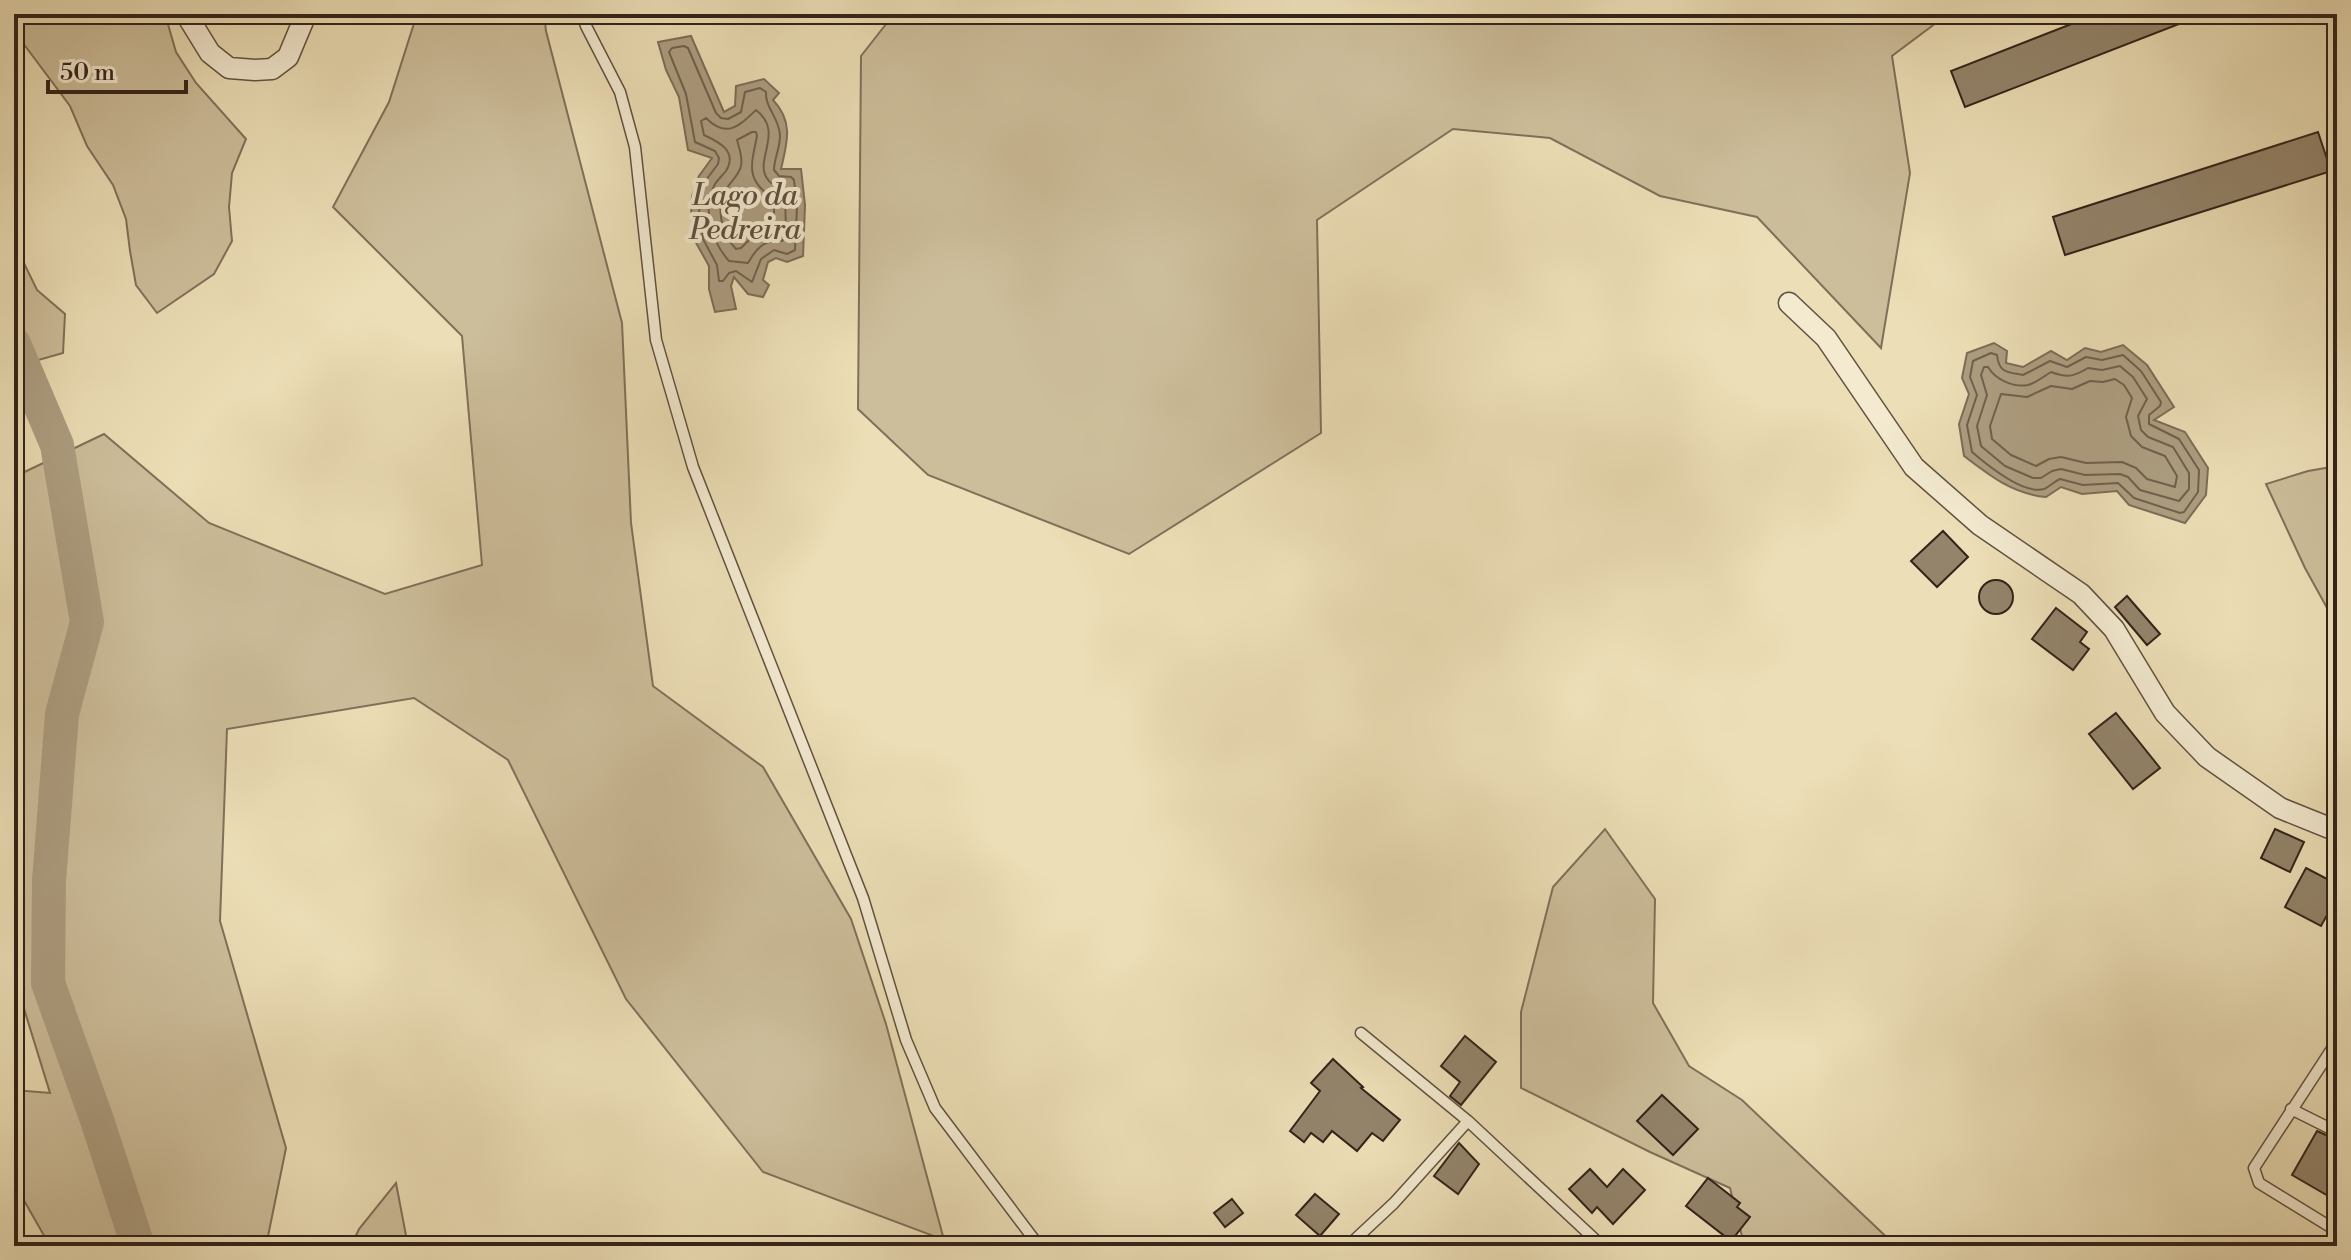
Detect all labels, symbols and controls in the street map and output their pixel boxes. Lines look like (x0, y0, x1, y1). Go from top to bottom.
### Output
scale bar (48, 44, 186, 94)
text: 50 m (60, 58, 115, 88)
water label: Lago da Pedreira (688, 177, 801, 249)

